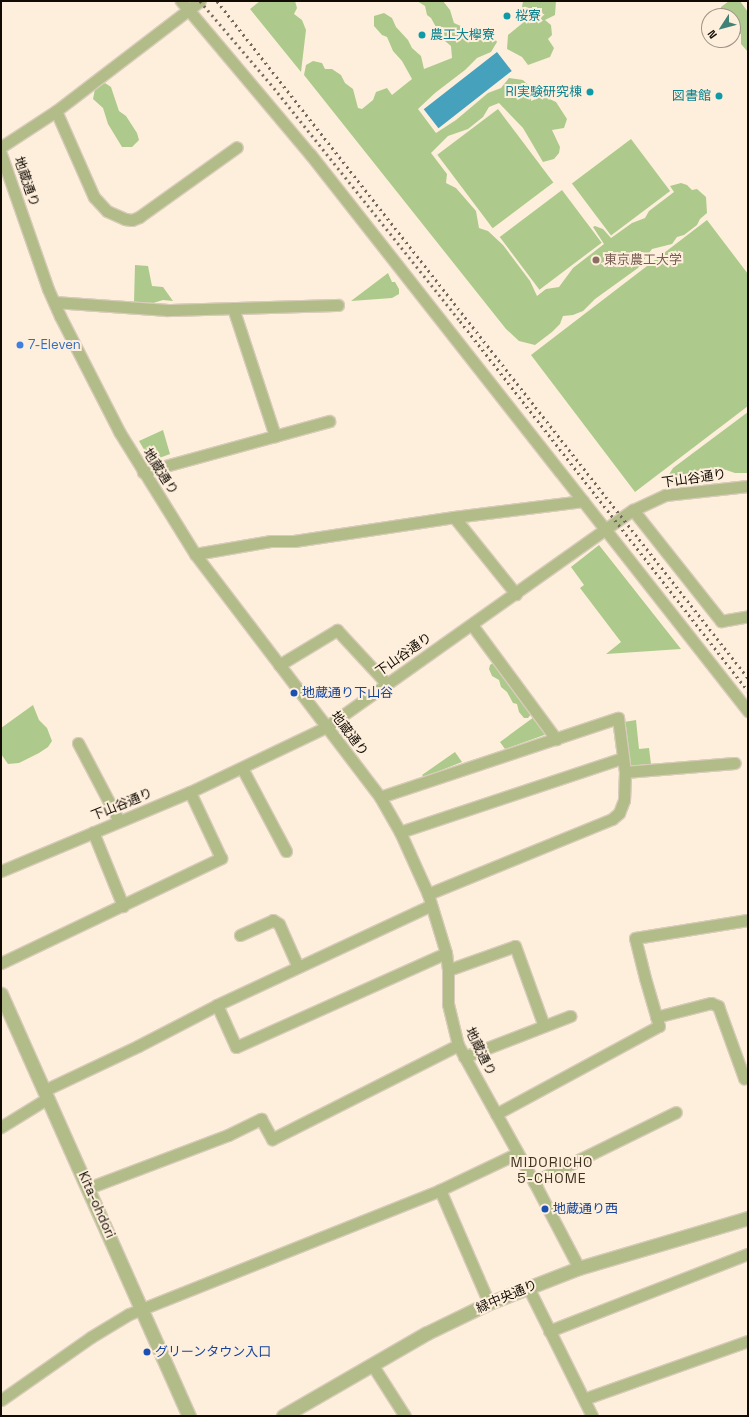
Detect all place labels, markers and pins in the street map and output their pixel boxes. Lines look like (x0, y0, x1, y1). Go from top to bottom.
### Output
place label: 桜寮 (515, 8, 541, 24)
marker: 桜寮 (502, 11, 512, 21)
place label: 農工大欅寮 (430, 27, 495, 43)
marker: 農工大欅寮 (417, 30, 427, 40)
place label: RI実験研究棟 (506, 84, 582, 100)
marker: RI実験研究棟 (585, 87, 595, 97)
place label: 図書館 (672, 88, 711, 104)
marker: 図書館 (714, 91, 724, 101)
place label: 東京農工大学 (604, 252, 682, 268)
marker: 東京農工大学 (591, 255, 601, 265)
place label: 7-Eleven (28, 337, 81, 353)
marker: 7-Eleven (15, 340, 25, 350)
place label: 地蔵通り下山谷 (302, 685, 393, 701)
marker: 地蔵通り下山谷 (289, 688, 299, 698)
place label: 地蔵通り西 (553, 1201, 618, 1217)
marker: 地蔵通り西 (540, 1204, 550, 1214)
place label: グリーンタウン入口 (155, 1344, 272, 1360)
marker: グリーンタウン入口 (142, 1347, 152, 1357)

